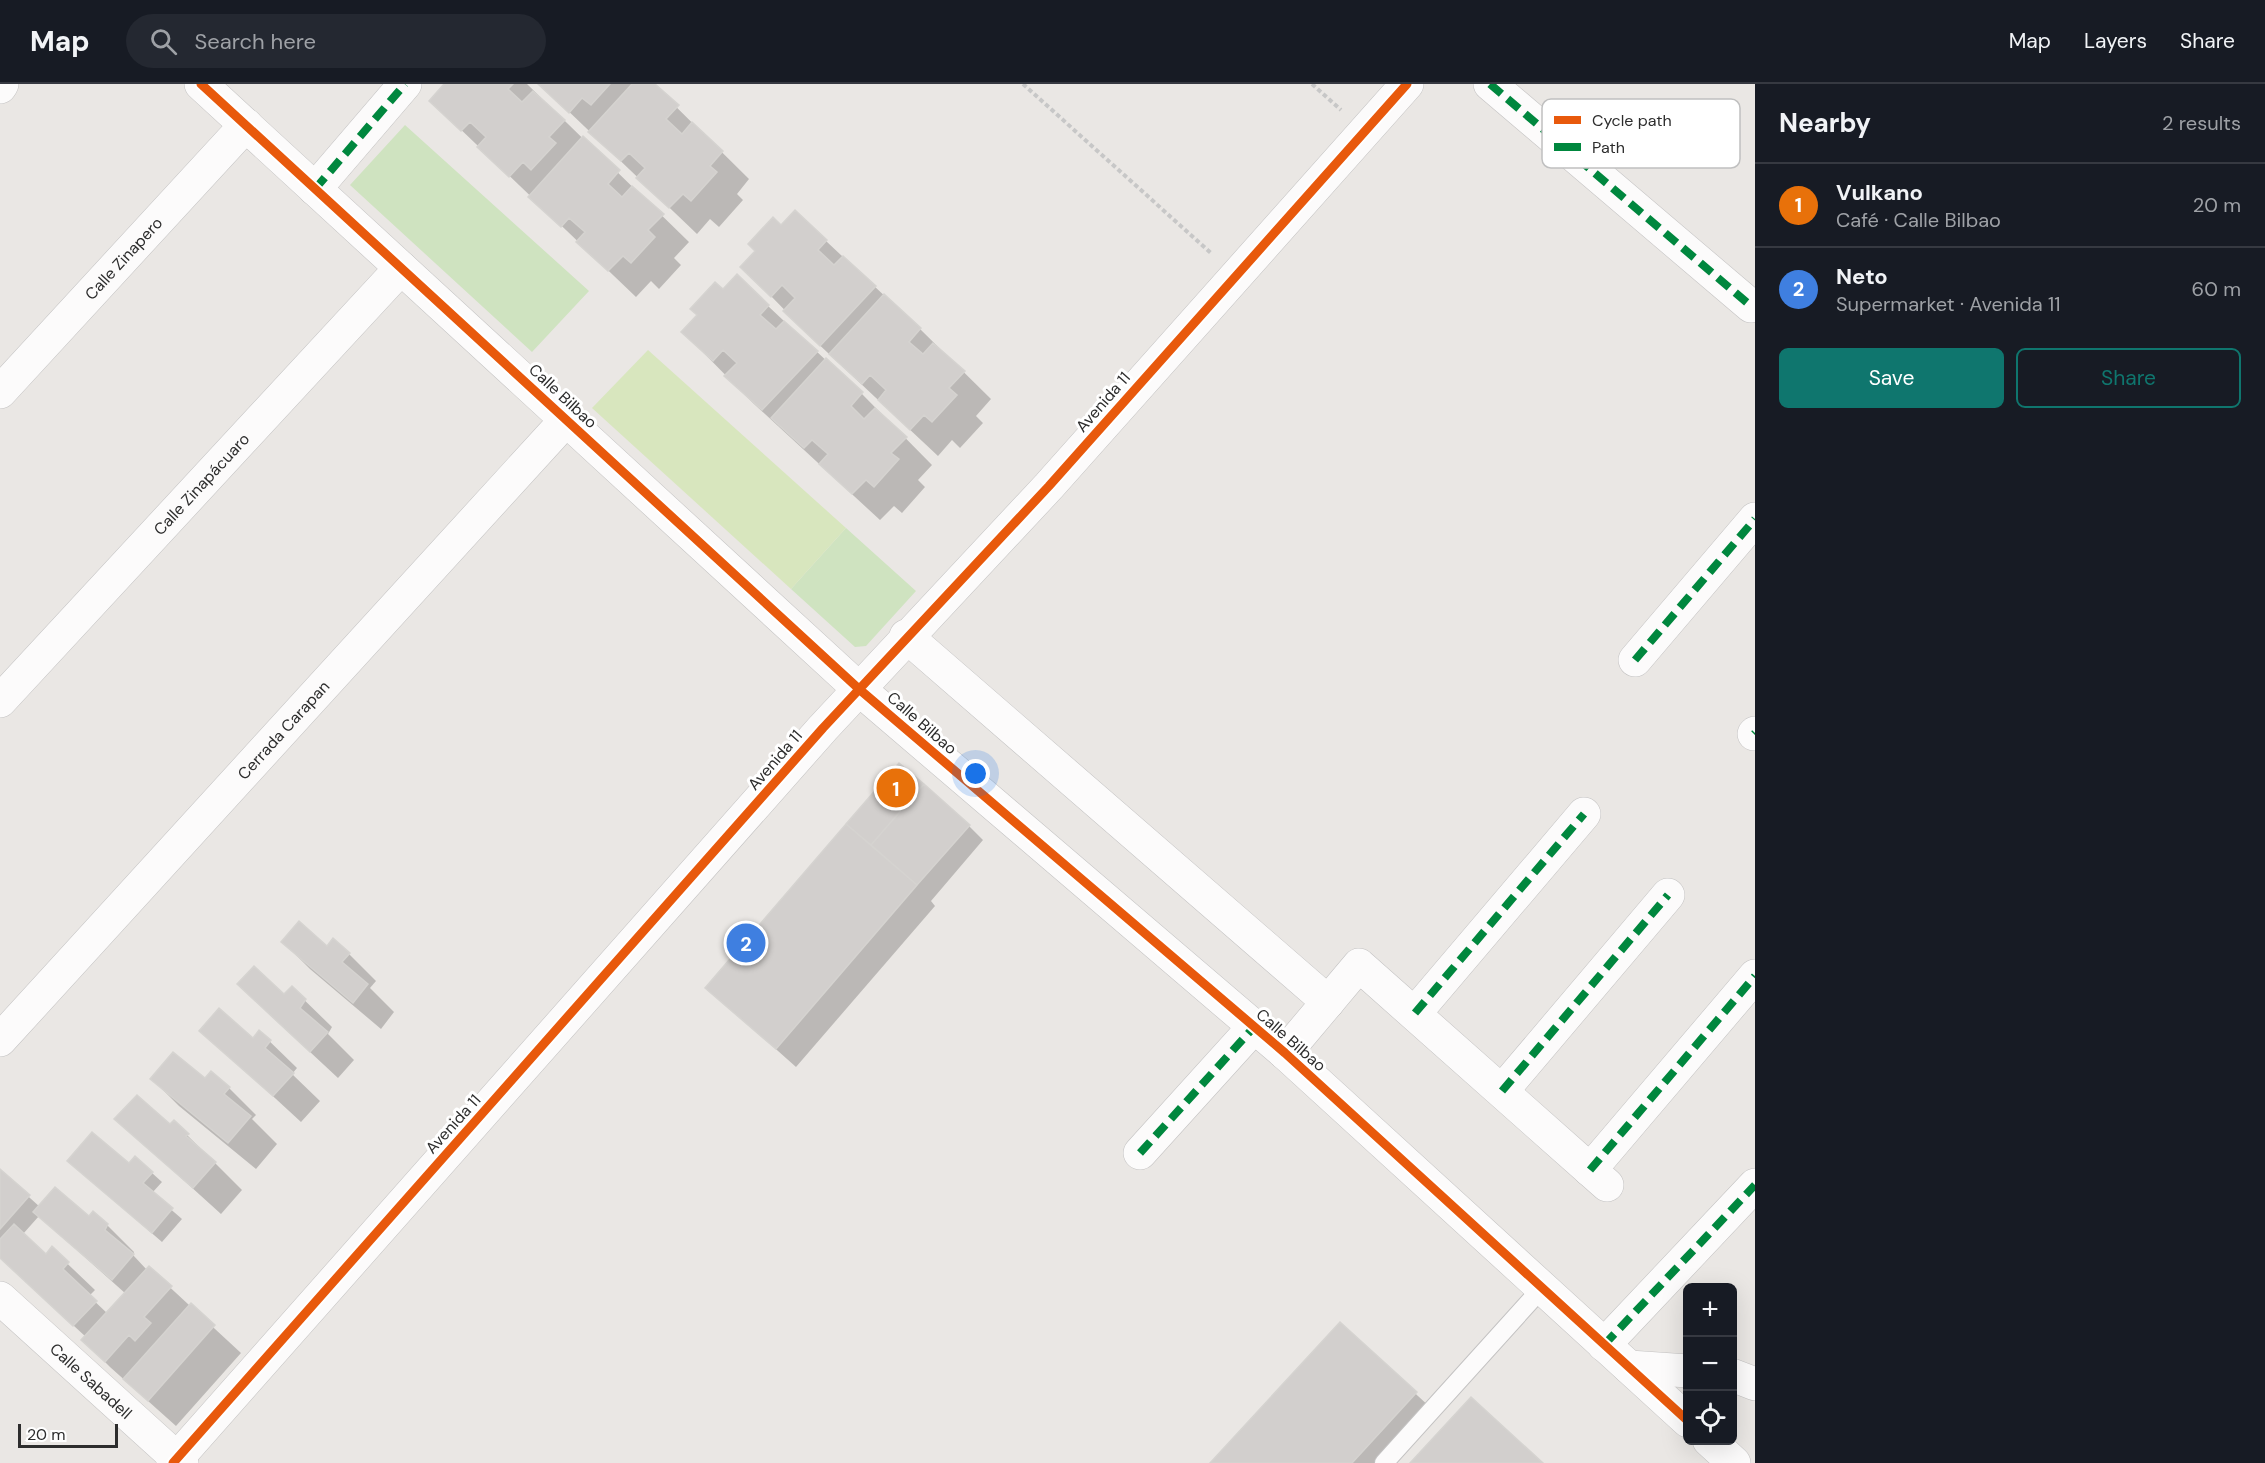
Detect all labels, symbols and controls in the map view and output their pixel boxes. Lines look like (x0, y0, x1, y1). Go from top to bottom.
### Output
search box (126, 14, 546, 68)
text: Map (30, 23, 90, 60)
icon: search (147, 25, 180, 58)
text: Search here (195, 27, 316, 56)
text: Map (2009, 27, 2051, 55)
text: Layers (2084, 27, 2147, 55)
text: Share (2180, 27, 2235, 55)
legend (1542, 99, 1740, 168)
text: Nearby (1779, 106, 1871, 140)
text: Cycle path (1592, 110, 1672, 131)
text: 2 results (2162, 110, 2241, 136)
text: Path (1592, 137, 1625, 158)
text: Vulkano (1836, 178, 1923, 207)
text: 1 (1795, 192, 1802, 218)
text: 20 m (2193, 192, 2241, 218)
text: Café · Calle Bilbao (1836, 207, 2001, 233)
street label: Calle Zinapero (80, 212, 167, 304)
text: Neto (1836, 262, 1888, 291)
text: 2 (1793, 276, 1804, 302)
text: 60 m (2192, 276, 2241, 302)
text: Supermarket · Avenida 11 (1836, 291, 2060, 317)
button: Save (1779, 348, 2004, 408)
button: Share (2016, 348, 2241, 408)
street label: Calle Bilbao (524, 359, 602, 433)
street label: Avenida 11 (1071, 368, 1135, 436)
street label: Calle Zinapácuaro (149, 428, 254, 539)
street label: Cerrada Carapan (233, 676, 334, 784)
street label: Calle Bilbao (883, 687, 961, 759)
street label: Avenida 11 (743, 726, 807, 794)
your location (961, 759, 990, 788)
pin: 1 (876, 766, 916, 810)
pin: 2 (726, 920, 766, 966)
street label: Calle Bilbao (1252, 1004, 1330, 1076)
street label: Avenida 11 (421, 1090, 485, 1158)
map controls (1683, 1283, 1737, 1445)
button: + (1683, 1283, 1737, 1337)
button: − (1683, 1337, 1737, 1391)
street label: Calle Sabadell (46, 1338, 137, 1423)
button: locate (1683, 1391, 1737, 1445)
scale bar (18, 1421, 118, 1448)
text: 20 m (27, 1424, 66, 1445)

